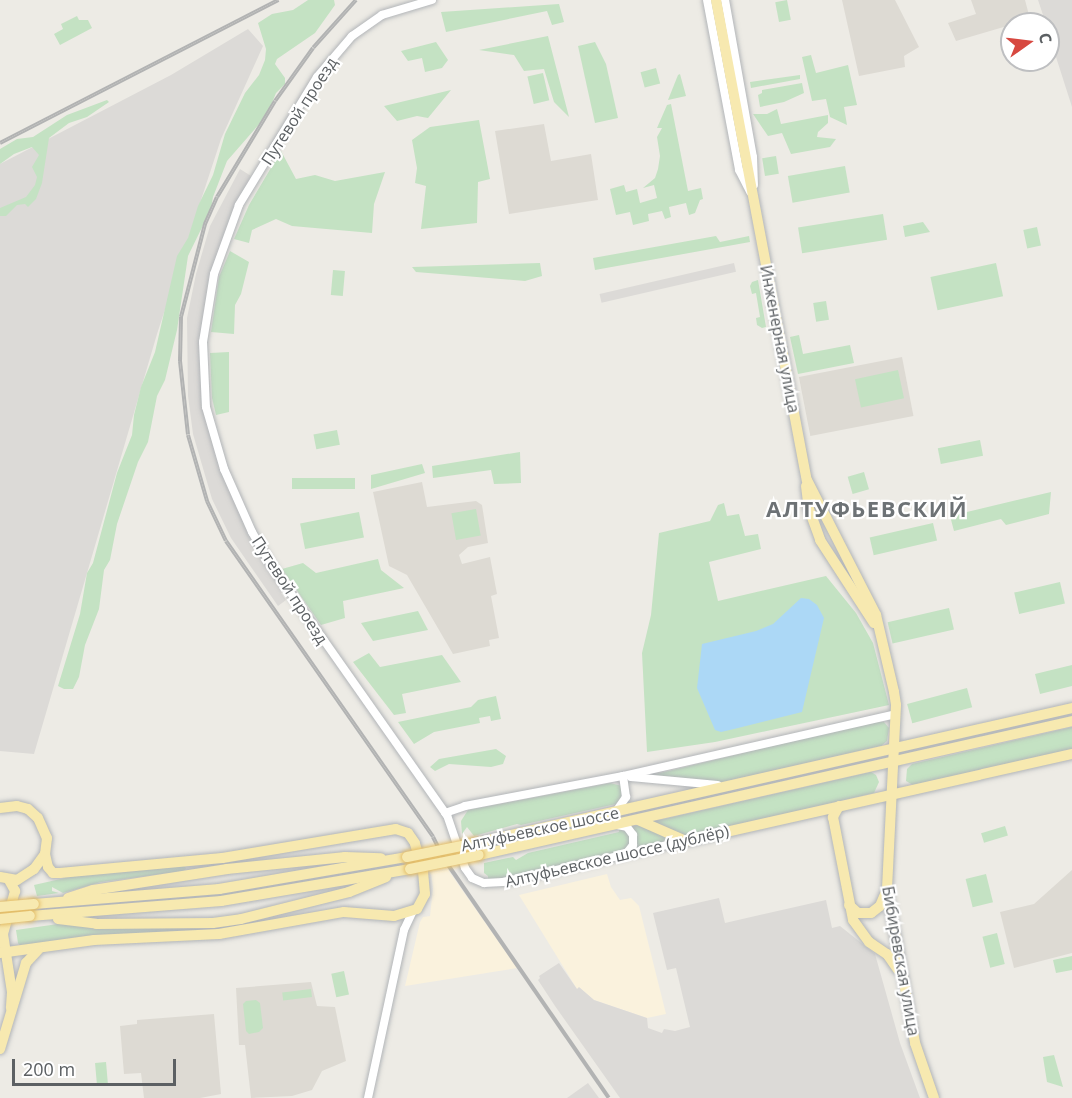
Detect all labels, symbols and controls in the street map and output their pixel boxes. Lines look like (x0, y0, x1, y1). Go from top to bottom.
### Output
north arrow (1000, 12, 1060, 72)
text: С (1034, 31, 1057, 46)
street label: Путевой проезд (257, 54, 341, 168)
street label: Инженерная улица (756, 263, 804, 415)
district label: АЛТУФЬЕВСКИЙ (766, 496, 968, 522)
street label: Путевой проезд (248, 533, 332, 647)
street label: Алтуфьевское шоссе (459, 803, 621, 855)
street label: Алтуфьевское шоссе (дублёр) (503, 821, 731, 891)
street label: Бибиревская улица (878, 885, 924, 1037)
scale bar (15, 1047, 178, 1085)
text: 200 m (23, 1057, 75, 1081)

